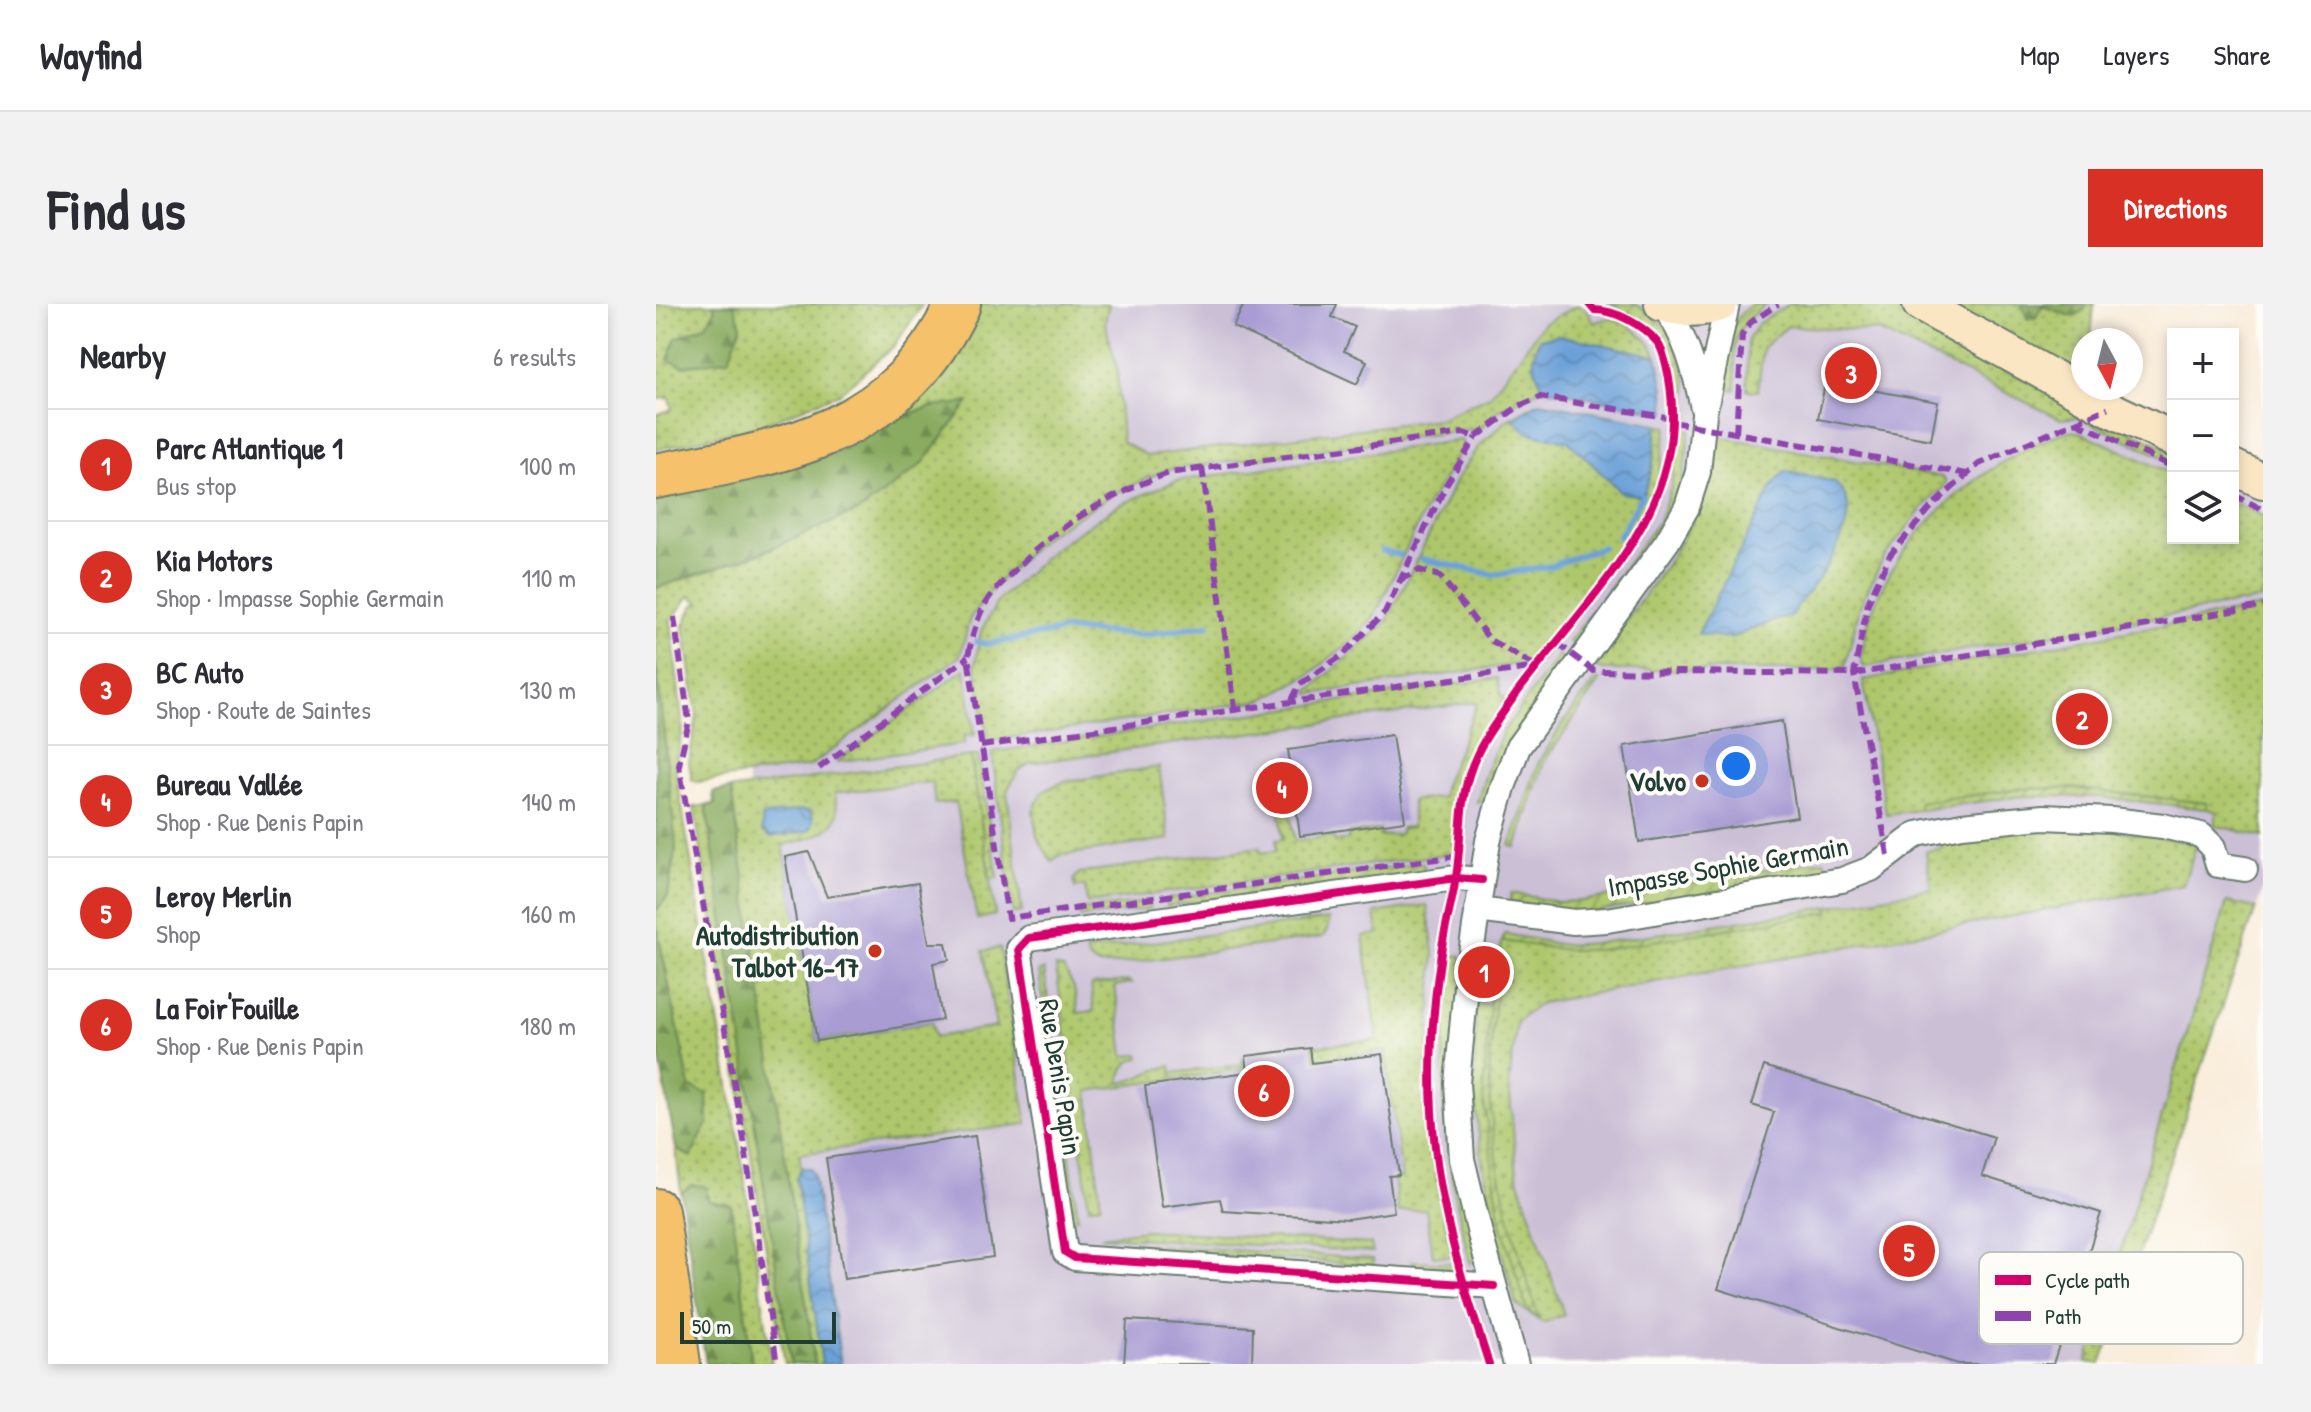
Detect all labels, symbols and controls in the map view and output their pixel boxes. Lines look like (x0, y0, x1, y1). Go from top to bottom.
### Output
text: Wayfind (40, 29, 142, 81)
text: Map (2020, 36, 2060, 74)
text: Layers (2104, 36, 2169, 74)
text: Share (2213, 36, 2271, 74)
button: Directions (2088, 169, 2263, 247)
text: Find us (48, 171, 186, 246)
north arrow (2071, 328, 2143, 400)
map controls (2167, 328, 2239, 544)
button: + (2167, 328, 2239, 400)
text: Nearby (80, 333, 166, 379)
text: 6 results (493, 339, 576, 374)
pin: 3 (1825, 343, 1877, 403)
button: − (2167, 400, 2239, 472)
text: Parc Atlantique 1 (156, 428, 343, 468)
text: 1 (101, 448, 111, 483)
text: 100 m (520, 448, 576, 483)
text: Bus stop (156, 468, 236, 503)
button: layers (2167, 472, 2239, 544)
text: Kia Motors (156, 540, 273, 580)
text: 2 (100, 560, 112, 595)
text: 110 m (522, 560, 576, 595)
text: Shop · Impasse Sophie Germain (156, 580, 444, 615)
text: BC Auto (156, 652, 244, 692)
text: 3 (100, 672, 112, 707)
text: 130 m (520, 672, 576, 707)
pin: 2 (2056, 689, 2108, 749)
text: Shop · Route de Saintes (156, 692, 371, 727)
your location (1716, 746, 1756, 786)
pin: 4 (1256, 758, 1308, 818)
place label: Volvo (1629, 762, 1687, 800)
text: Bureau Vallée (156, 764, 303, 804)
marker: Volvo (1693, 772, 1711, 790)
text: 4 (101, 784, 111, 819)
text: 140 m (522, 784, 576, 819)
text: Shop · Rue Denis Papin (156, 804, 364, 839)
street label: Impasse Sophie Germain (1605, 826, 1851, 906)
text: Leroy Merlin (156, 876, 292, 916)
text: 5 (101, 896, 112, 931)
text: 160 m (521, 896, 576, 931)
text: Shop (156, 916, 200, 951)
place label: Autodistribution Talbot 16-17 (696, 916, 859, 986)
marker: Autodistribution Talbot 16-17 (866, 942, 884, 960)
pin: 1 (1458, 942, 1510, 1002)
text: La Foir'Fouille (156, 988, 299, 1028)
street label: Rue Denis Papin (1030, 996, 1092, 1158)
text: 6 (101, 1008, 111, 1043)
text: 180 m (520, 1008, 576, 1043)
text: Shop · Rue Denis Papin (156, 1028, 364, 1063)
pin: 6 (1238, 1061, 1290, 1121)
pin: 5 (1883, 1221, 1935, 1281)
legend (1979, 1252, 2243, 1344)
text: Cycle path (2045, 1265, 2129, 1295)
text: Path (2045, 1301, 2081, 1331)
scale bar (680, 1308, 836, 1344)
text: 50 m (692, 1311, 731, 1341)

